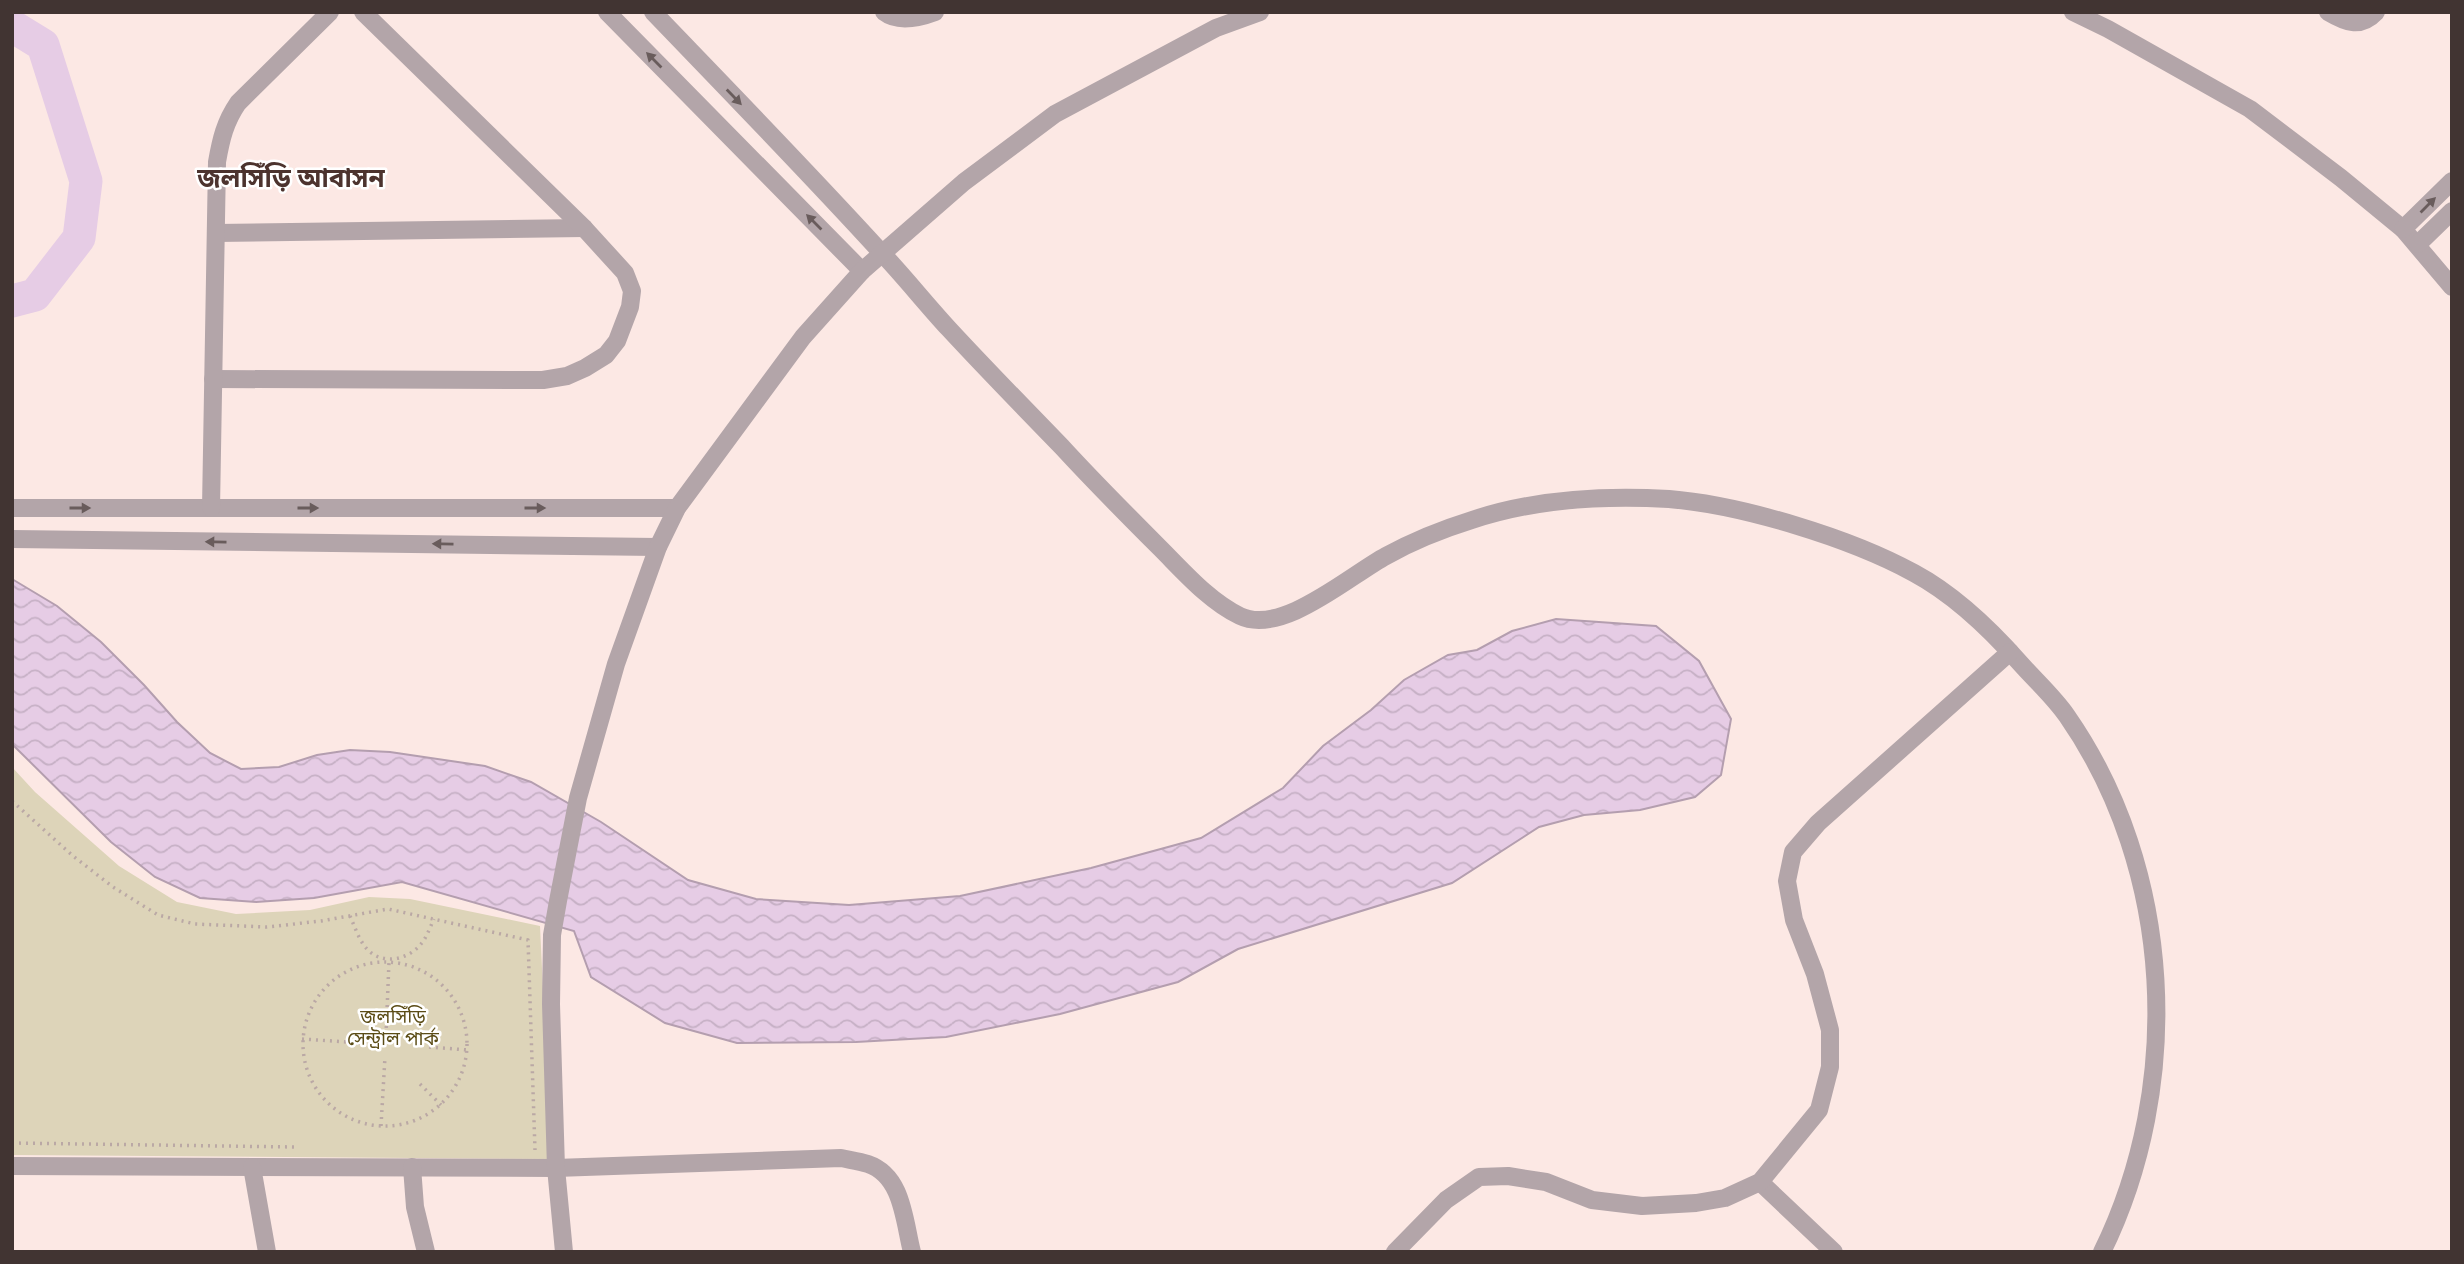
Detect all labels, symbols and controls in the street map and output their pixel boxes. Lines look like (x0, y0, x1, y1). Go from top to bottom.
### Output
one-way arrow (647, 52, 663, 69)
one-way arrow (726, 88, 742, 105)
district label: জলসিঁড়ি আবাসন (196, 162, 386, 194)
one-way arrow (2419, 197, 2436, 214)
one-way arrow (806, 214, 822, 231)
one-way arrow (70, 502, 92, 514)
one-way arrow (297, 502, 319, 514)
one-way arrow (525, 502, 547, 514)
one-way arrow (204, 536, 226, 547)
one-way arrow (432, 539, 454, 550)
park label: জলসিঁড়ি সেন্ট্রাল পার্ক (347, 1005, 440, 1050)

